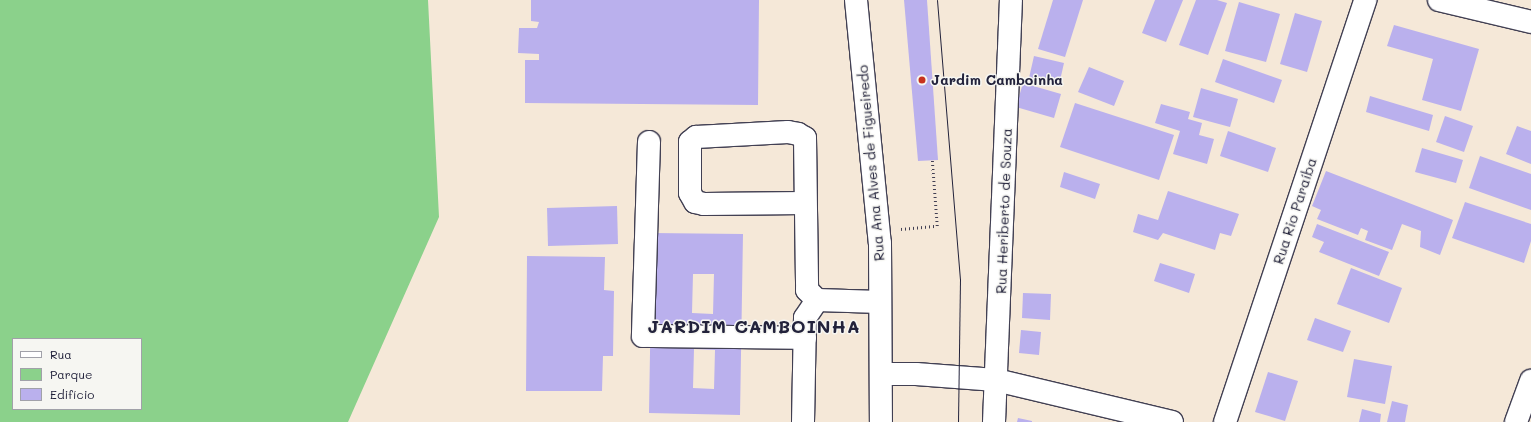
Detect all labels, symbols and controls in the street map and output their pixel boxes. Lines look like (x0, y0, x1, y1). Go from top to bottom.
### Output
street label: Rua Ana Alves de Figueiredo (854, 64, 888, 262)
place label: Jardim Camboinha (931, 72, 1063, 88)
marker: Jardim Camboinha (916, 74, 928, 86)
street label: Rua Heriberto de Souza (993, 128, 1015, 294)
street label: Rua Rio Paraíba (1270, 156, 1320, 266)
district label: JARDIM CAMBOINHA (647, 315, 861, 337)
legend (12, 338, 142, 410)
text: Rua (50, 346, 72, 362)
text: Parque (50, 366, 93, 382)
text: Edifício (50, 386, 94, 402)

